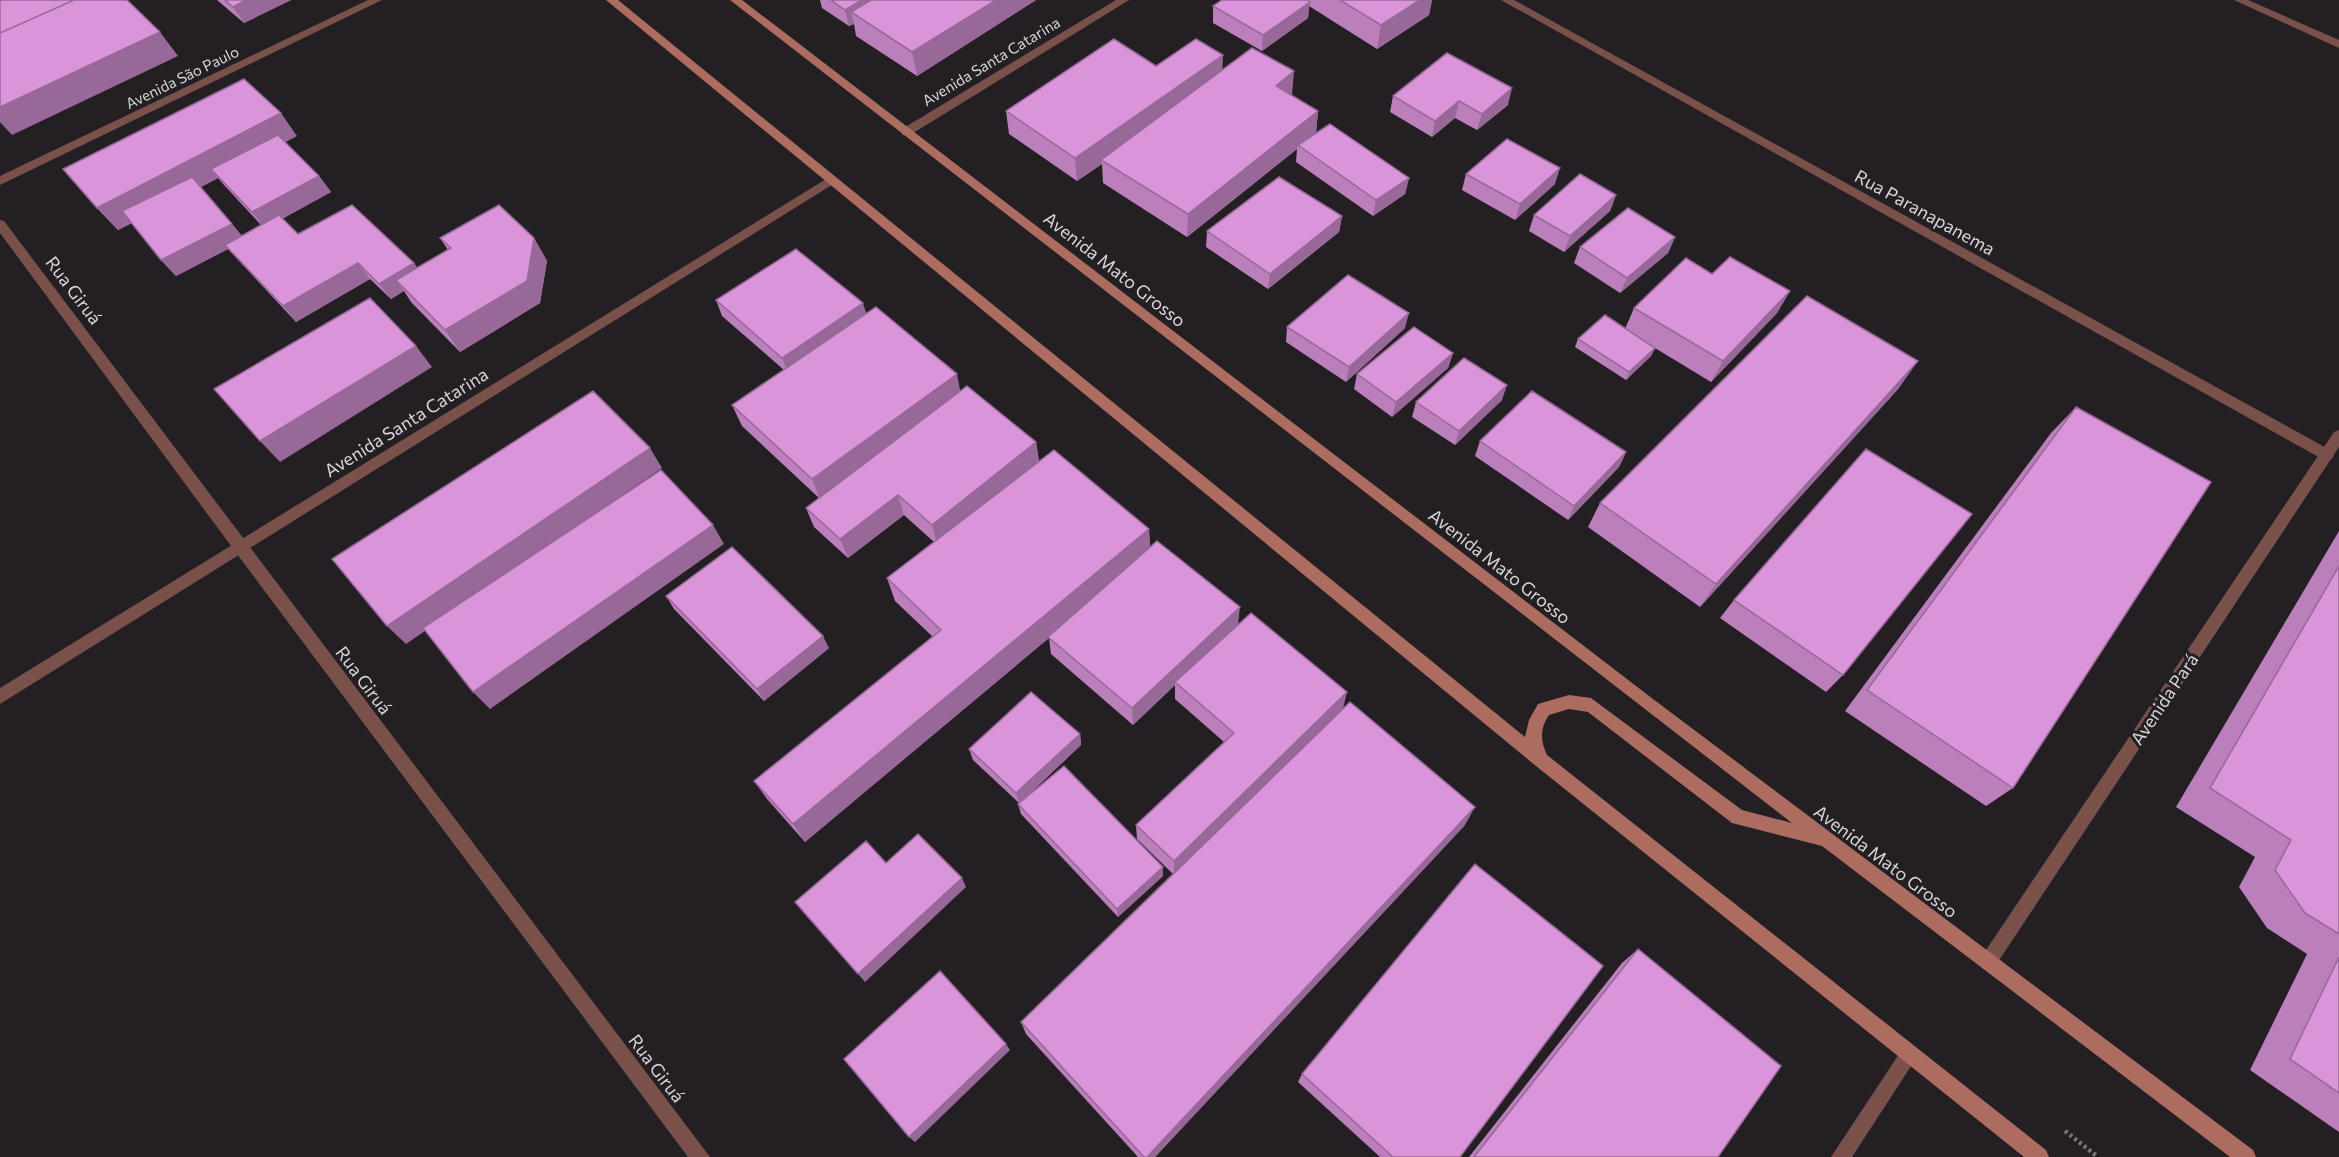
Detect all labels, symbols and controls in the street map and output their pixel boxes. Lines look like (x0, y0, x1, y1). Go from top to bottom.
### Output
street label: Avenida Santa Catarina (919, 13, 1063, 109)
street label: Avenida São Paulo (122, 42, 242, 112)
street label: Rua Paranapanema (1851, 164, 1999, 260)
street label: Avenida Mato Grosso (1040, 207, 1190, 331)
street label: Rua Giruá (41, 252, 107, 328)
street label: Avenida Santa Catarina (320, 363, 492, 481)
street label: Avenida Mato Grosso (1425, 504, 1575, 628)
street label: Rua Giruá (331, 642, 397, 718)
street label: Avenida Pará (2125, 649, 2203, 749)
street label: Avenida Mato Grosso (1810, 800, 1962, 922)
street label: Rua Giruá (624, 1030, 690, 1106)

